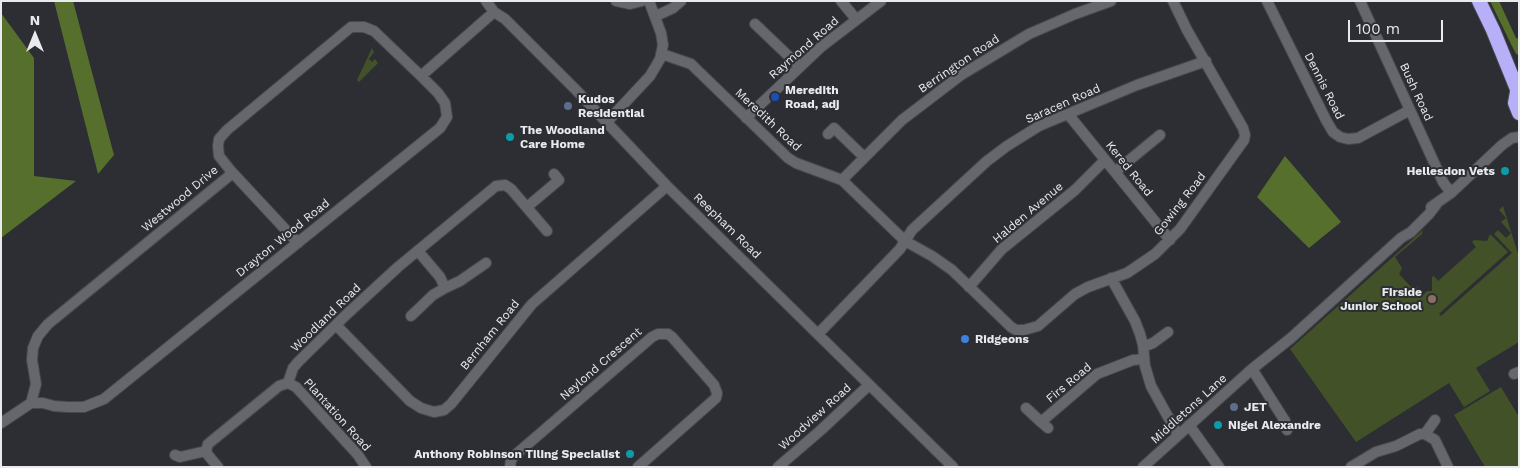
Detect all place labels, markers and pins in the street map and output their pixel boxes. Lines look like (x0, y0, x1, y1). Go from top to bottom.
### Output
place label: Meredith Road, adj (785, 83, 840, 111)
marker: Meredith Road, adj (769, 91, 781, 103)
place label: Kudos Residential (578, 92, 645, 120)
marker: Kudos Residential (562, 100, 574, 112)
place label: The Woodland Care Home (520, 123, 605, 151)
marker: The Woodland Care Home (504, 131, 516, 143)
place label: Hellesdon Vets (1406, 164, 1495, 178)
marker: Hellesdon Vets (1499, 165, 1511, 177)
place label: Firside Junior School (1340, 285, 1422, 313)
marker: Firside Junior School (1426, 293, 1438, 305)
place label: Ridgeons (975, 332, 1029, 346)
marker: Ridgeons (959, 333, 971, 345)
place label: JET (1244, 400, 1267, 414)
marker: JET (1228, 401, 1240, 413)
place label: Nigel Alexandre (1228, 418, 1321, 432)
marker: Nigel Alexandre (1212, 419, 1224, 431)
place label: Anthony Robinson Tiling Specialist (414, 447, 620, 461)
marker: Anthony Robinson Tiling Specialist (624, 448, 636, 460)

